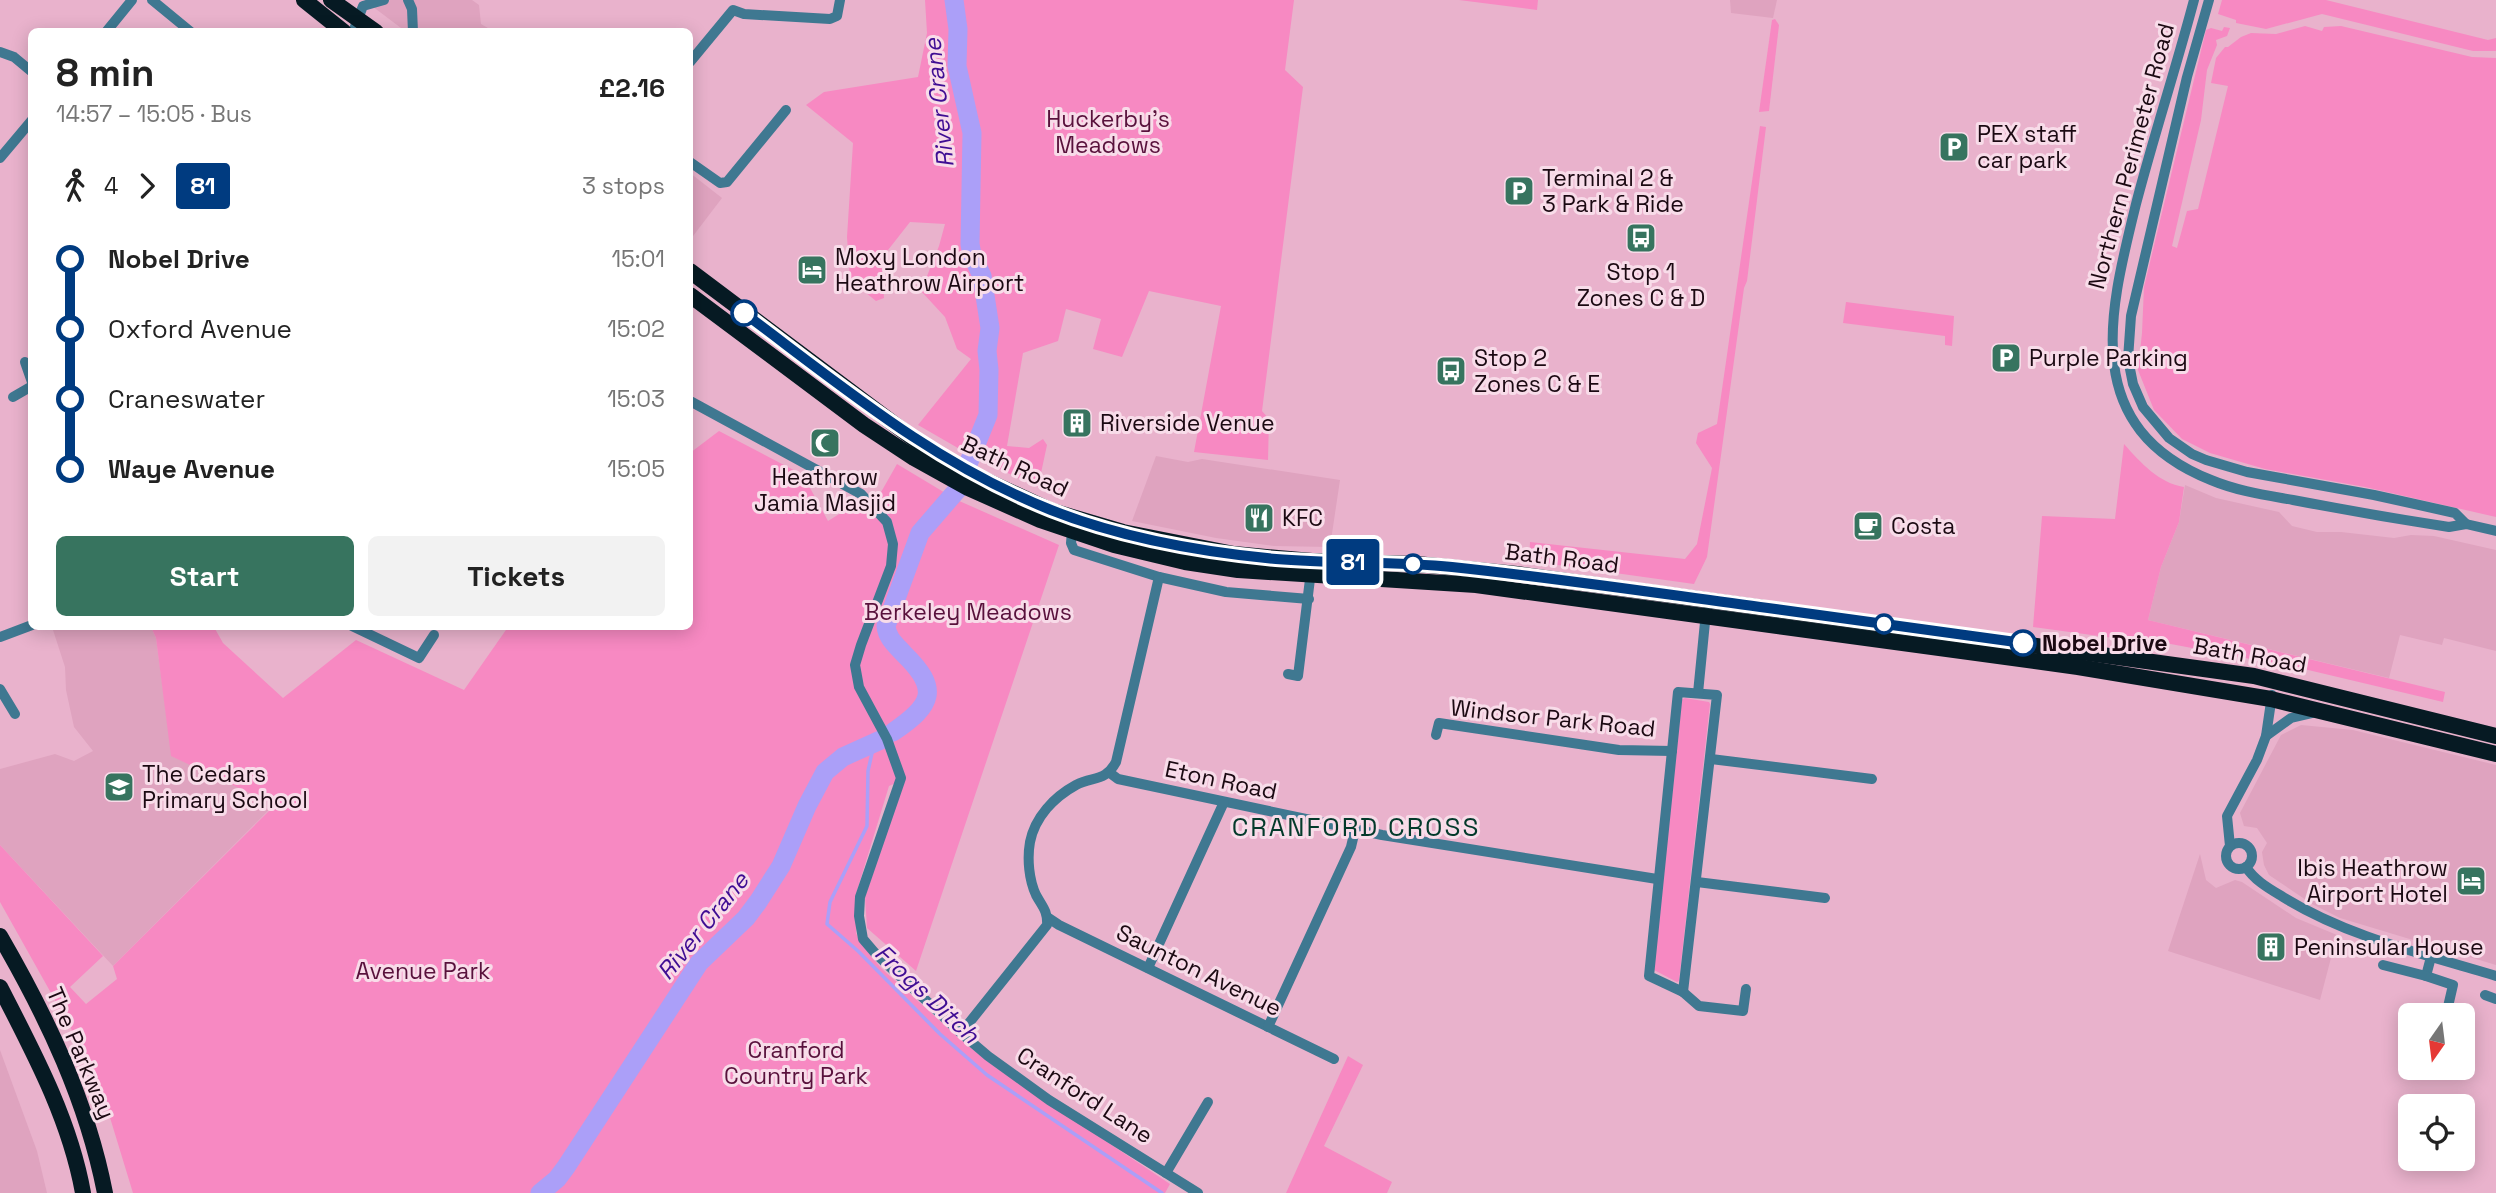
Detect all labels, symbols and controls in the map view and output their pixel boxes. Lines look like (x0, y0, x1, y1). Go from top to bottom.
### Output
street label: Northern Perimeter Road (2081, 20, 2181, 292)
water label: River Crane (916, 36, 961, 169)
text: 8 min (56, 49, 154, 97)
text: £2.16 (599, 71, 665, 105)
text: 14:57 – 15:05 · Bus (56, 99, 252, 129)
park label: Huckerby's Meadows (1046, 104, 1170, 160)
place label: PEX staff car park (1977, 119, 2077, 175)
parking icon: PEX staff car park (1937, 130, 1971, 164)
place label: Terminal 2 & 3 Park & Ride (1542, 163, 1684, 219)
icon: walk (56, 167, 94, 205)
icon: forward (128, 167, 166, 205)
text: 81 (190, 170, 216, 201)
text: 4 (104, 171, 118, 201)
text: 3 stops (582, 171, 665, 201)
parking icon: Terminal 2 & 3 Park & Ride (1502, 174, 1536, 208)
bus stop icon: Stop 1 Zones C & D (1624, 221, 1658, 255)
text: Nobel Drive (108, 242, 250, 276)
place label: Moxy London Heathrow Airport (835, 242, 1024, 298)
text: 15:01 (611, 244, 665, 274)
hotel icon: Moxy London Heathrow Airport (795, 253, 829, 287)
place label: Stop 1 Zones C & D (1577, 257, 1705, 313)
unlabelled marker (731, 300, 757, 326)
text: Oxford Avenue (108, 312, 292, 346)
text: 15:02 (607, 314, 665, 344)
parking icon: Purple Parking (1989, 341, 2023, 375)
place label: Stop 2 Zones C & E (1474, 343, 1600, 399)
place label: Purple Parking (2029, 343, 2188, 373)
bus stop icon: Stop 2 Zones C & E (1434, 354, 1468, 388)
text: Craneswater (108, 382, 265, 416)
text: 15:03 (607, 384, 665, 414)
building icon: Riverside Venue (1060, 406, 1094, 440)
place label: Riverside Venue (1100, 408, 1275, 438)
mosque icon: Heathrow Jamia Masjid (808, 426, 842, 460)
street label: Bath Road (957, 428, 1073, 504)
text: Waye Avenue (108, 452, 275, 486)
text: 15:05 (607, 454, 665, 484)
place label: Heathrow Jamia Masjid (754, 462, 896, 518)
restaurant icon: KFC (1242, 501, 1276, 535)
place label: KFC (1282, 503, 1323, 533)
cafe icon: Costa (1851, 509, 1885, 543)
place label: Costa (1891, 511, 1956, 541)
button: Start (56, 536, 354, 616)
button: Tickets (368, 536, 665, 616)
street label: Bath Road (1503, 536, 1621, 580)
line badge: 81 (1322, 539, 1384, 585)
text: 81 (1340, 546, 1366, 577)
unlabelled marker (1403, 554, 1423, 574)
park label: Berkeley Meadows (864, 597, 1072, 627)
unlabelled marker (1874, 614, 1894, 634)
place label: Nobel Drive (2042, 628, 2168, 658)
marker: Nobel Drive (2010, 630, 2036, 656)
street label: Bath Road (2191, 630, 2309, 680)
street label: Windsor Park Road (1449, 692, 1657, 744)
street label: Eton Road (1162, 753, 1280, 807)
place label: The Cedars Primary School (142, 759, 308, 815)
school or university icon: The Cedars Primary School (102, 770, 136, 804)
district label: CRANFORD CROSS (1232, 810, 1480, 844)
place label: Ibis Heathrow Airport Hotel (2297, 853, 2448, 909)
hotel icon: Ibis Heathrow Airport Hotel (2454, 864, 2488, 898)
water label: River Crane (650, 865, 756, 986)
street label: Saunton Avenue (1111, 917, 1287, 1023)
building icon: Peninsular House (2254, 930, 2288, 964)
place label: Peninsular House (2294, 932, 2484, 962)
water label: Frogs Ditch (868, 937, 987, 1051)
park label: Avenue Park (356, 956, 490, 986)
street label: The Parkway (40, 983, 122, 1123)
north arrow (2398, 1003, 2474, 1080)
map controls (2398, 1003, 2475, 1171)
park label: Cranford Country Park (724, 1035, 868, 1091)
street label: Cranford Lane (1011, 1040, 1159, 1150)
button: locate (2398, 1094, 2475, 1171)

